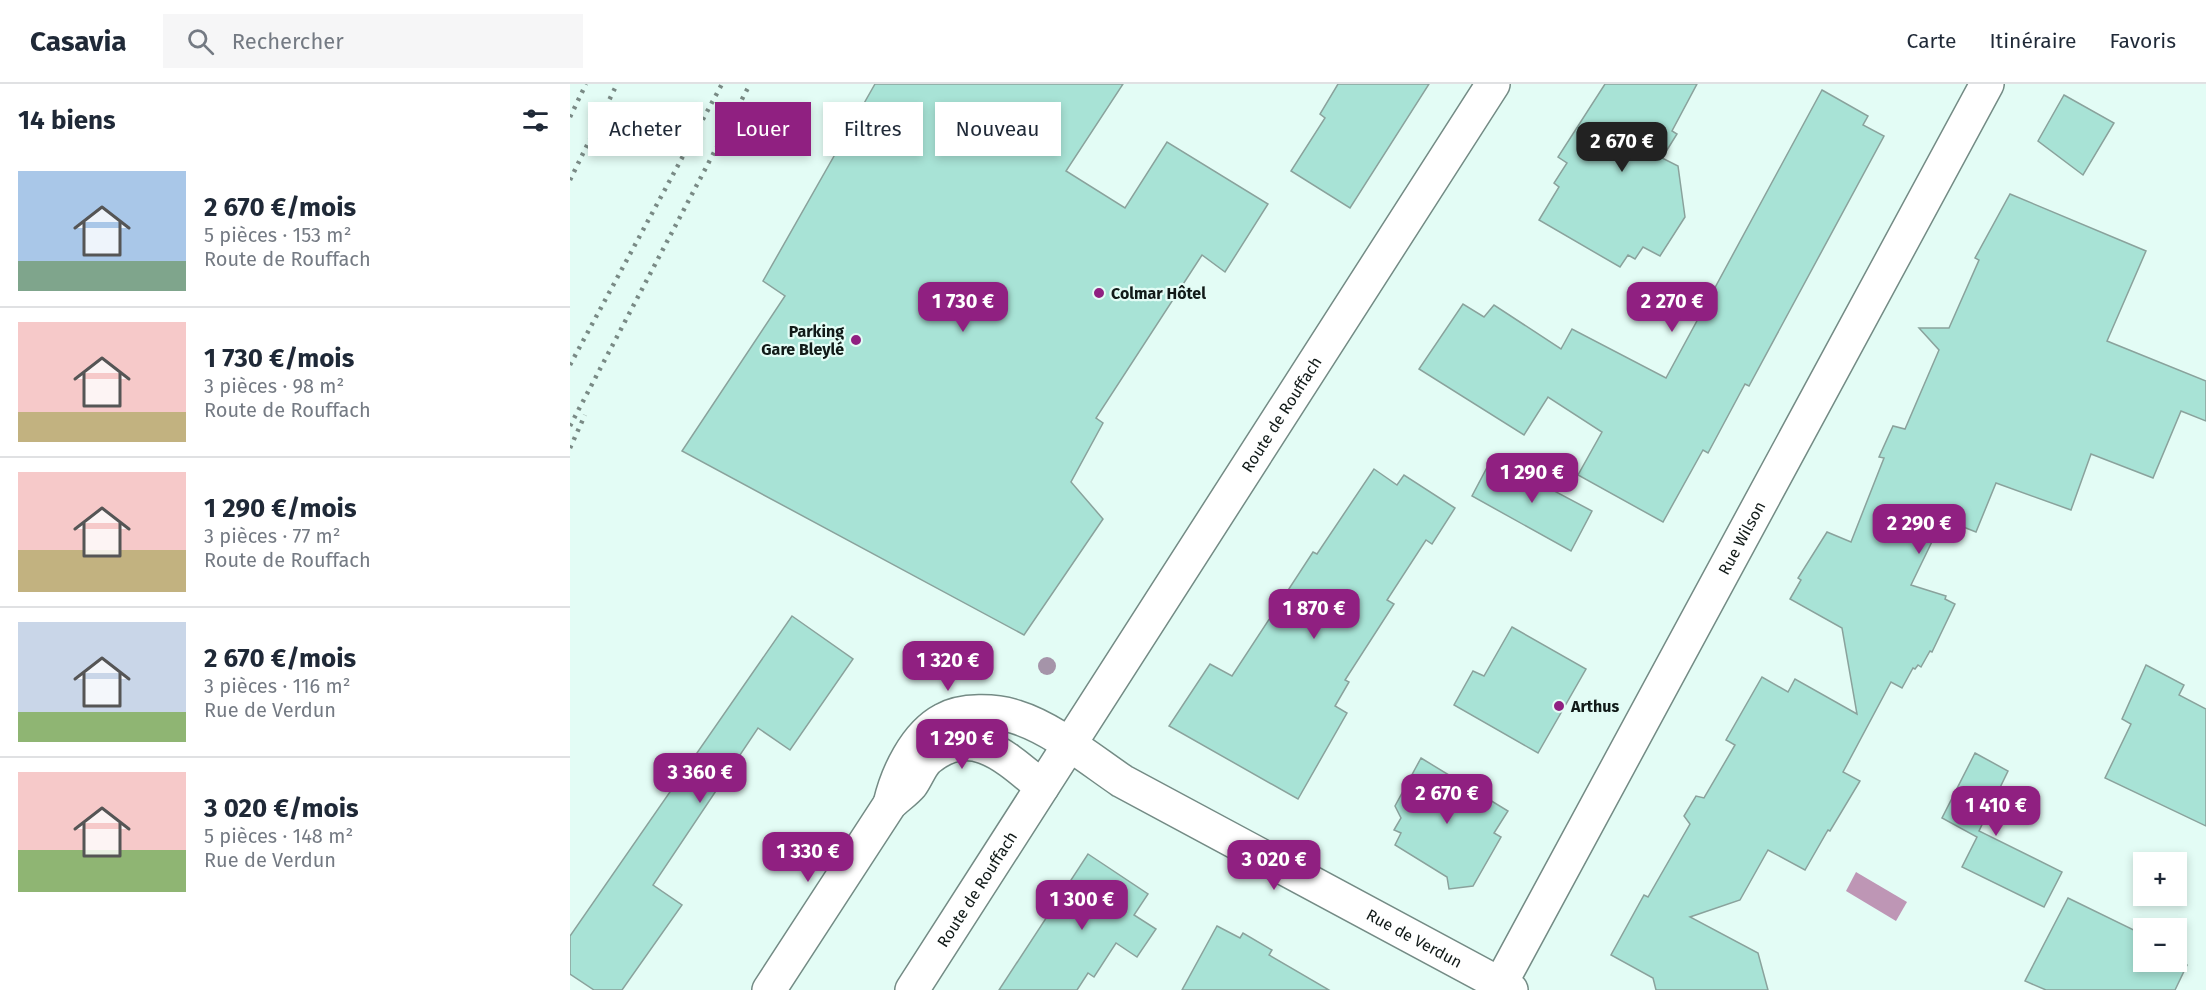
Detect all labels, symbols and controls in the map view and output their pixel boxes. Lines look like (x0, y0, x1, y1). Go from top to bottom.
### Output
search box (163, 14, 583, 68)
text: Casavia (30, 25, 127, 58)
icon: search (184, 25, 217, 58)
text: Rechercher (232, 28, 344, 55)
text: Carte (1907, 28, 1956, 54)
text: Itinéraire (1989, 28, 2076, 54)
text: Favoris (2109, 28, 2176, 54)
chip: Acheter (588, 102, 703, 156)
chip: Louer (715, 102, 811, 156)
chip: Filtres (823, 102, 923, 156)
chip: Nouveau (935, 102, 1061, 156)
icon: filters (519, 104, 552, 137)
text: 14 biens (18, 105, 116, 136)
pin: 2 670 € (1567, 122, 1677, 173)
text: 2 670 € (1590, 129, 1654, 153)
text: 2 670 €/mois (204, 192, 356, 223)
icon: home (66, 195, 138, 267)
text: 5 pièces · 153 m² (204, 223, 351, 247)
text: Route de Rouffach (204, 247, 371, 271)
pin: 1 730 € (908, 282, 1018, 333)
pin: 2 270 € (1617, 282, 1727, 333)
place label: Colmar Hôtel (1111, 284, 1206, 303)
marker: Colmar Hôtel (1092, 286, 1106, 300)
text: 1 730 € (932, 289, 994, 313)
text: 2 270 € (1641, 289, 1703, 313)
place label: Parking Gare Bleylé (761, 322, 844, 359)
marker: Parking Gare Bleylé (849, 333, 863, 347)
text: 1 730 €/mois (204, 343, 354, 374)
icon: home (66, 346, 138, 418)
street label: Route de Rouffach (1237, 353, 1325, 476)
text: 3 pièces · 98 m² (204, 374, 344, 398)
text: Route de Rouffach (204, 398, 371, 422)
pin: 1 290 € (1477, 453, 1587, 504)
text: 1 290 € (1500, 460, 1564, 484)
text: 1 290 €/mois (204, 493, 357, 524)
icon: home (66, 496, 138, 568)
street label: Rue Wilson (1714, 498, 1769, 578)
pin: 2 290 € (1864, 504, 1974, 555)
text: 2 290 € (1887, 511, 1951, 535)
text: 3 pièces · 77 m² (204, 524, 341, 548)
text: Route de Rouffach (204, 548, 371, 572)
pin: 1 870 € (1259, 589, 1369, 640)
text: 1 870 € (1283, 596, 1345, 620)
pin: 1 320 € (893, 641, 1003, 692)
text: 2 670 €/mois (204, 643, 356, 674)
icon: home (66, 646, 138, 718)
text: 1 320 € (917, 648, 979, 672)
text: 3 pièces · 116 m² (204, 674, 351, 698)
place label: Arthus (1570, 697, 1619, 716)
text: Rue de Verdun (204, 698, 336, 722)
marker: Arthus (1552, 699, 1566, 713)
pin: 1 290 € (907, 719, 1017, 770)
text: 1 290 € (930, 726, 994, 750)
pin: 3 360 € (645, 753, 755, 804)
text: 3 360 € (667, 760, 733, 784)
pin: 2 670 € (1392, 774, 1502, 825)
text: 2 670 € (1415, 781, 1479, 805)
pin: 1 410 € (1941, 786, 2051, 837)
text: 3 020 €/mois (204, 793, 359, 824)
text: 1 410 € (1965, 793, 2027, 817)
icon: home (66, 796, 138, 868)
text: 5 pièces · 148 m² (204, 824, 353, 848)
street label: Route de Rouffach (933, 828, 1021, 950)
pin: 1 330 € (753, 832, 863, 883)
text: 1 330 € (776, 839, 840, 863)
pin: 3 020 € (1219, 840, 1329, 891)
text: 3 020 € (1241, 847, 1307, 871)
text: Rue de Verdun (204, 848, 336, 872)
map controls (2133, 852, 2187, 972)
button: + (2133, 852, 2187, 906)
pin: 1 300 € (1027, 880, 1137, 931)
text: 1 300 € (1050, 887, 1114, 911)
street label: Rue de Verdun (1363, 905, 1465, 972)
button: − (2133, 918, 2187, 972)

